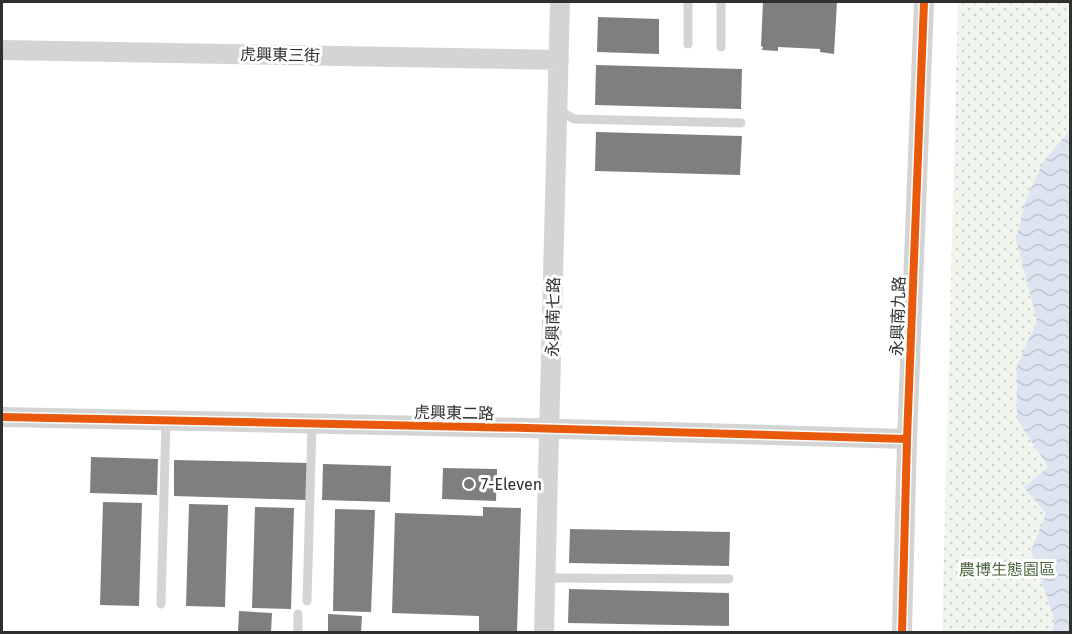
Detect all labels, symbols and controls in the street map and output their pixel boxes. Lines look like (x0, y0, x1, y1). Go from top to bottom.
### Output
street label: 虎興東三街 (240, 45, 320, 65)
street label: 永興南九路 (887, 276, 909, 356)
street label: 永興南七路 (543, 277, 563, 357)
street label: 虎興東二路 (414, 403, 494, 423)
place label: 7-Eleven (481, 475, 542, 494)
marker: 7-Eleven (462, 477, 476, 491)
park label: 農博生態園區 (959, 560, 1055, 579)

